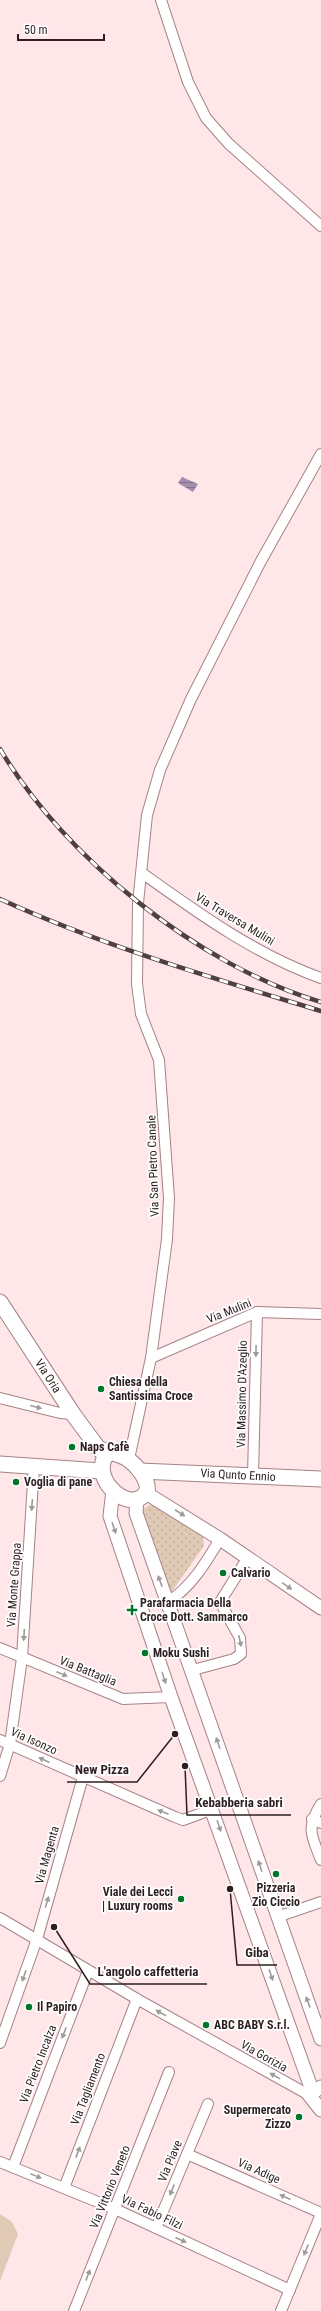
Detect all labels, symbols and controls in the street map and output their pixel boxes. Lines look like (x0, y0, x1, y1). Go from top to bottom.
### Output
scale bar (18, 16, 104, 42)
text: 50 m (24, 23, 48, 37)
street label: Via Traversa Mulini (193, 890, 277, 948)
street label: Via San Pietro Canale (144, 1114, 162, 1217)
street label: Via Mulini (205, 1296, 253, 1326)
street label: Via Massimo D'Azeglio (234, 1340, 250, 1448)
one-way arrow (253, 1345, 259, 1358)
street label: Via Oria (32, 1357, 64, 1396)
place label: Chiesa della Santissima Croce (109, 1375, 193, 1403)
marker: Chiesa della Santissima Croce (96, 1384, 106, 1394)
one-way arrow (30, 1404, 42, 1410)
place label: Naps Cafè (80, 1440, 129, 1454)
marker: Naps Cafè (67, 1442, 77, 1452)
street label: Via Qunto Ennio (200, 1466, 276, 1484)
place label: Voglia di pane (24, 1475, 92, 1489)
marker: Voglia di pane (11, 1477, 21, 1487)
one-way arrow (29, 1499, 35, 1512)
one-way arrow (174, 1510, 185, 1517)
one-way arrow (111, 1522, 117, 1534)
street label: Via Monte Grappa (4, 1542, 24, 1628)
place label: Calvario (231, 1566, 270, 1580)
marker: Calvario (218, 1568, 228, 1578)
one-way arrow (157, 1575, 163, 1587)
one-way arrow (282, 1582, 293, 1590)
place label: Parafarmacia Della Croce Dott. Sammarco (140, 1596, 248, 1624)
marker: Parafarmacia Della Croce Dott. Sammarco (127, 1605, 137, 1615)
one-way arrow (20, 1629, 27, 1641)
one-way arrow (237, 1635, 243, 1647)
place label: Moku Sushi (153, 1646, 209, 1660)
marker: Moku Sushi (140, 1648, 150, 1658)
street label: Via Battaglia (57, 1653, 119, 1689)
one-way arrow (56, 1672, 68, 1678)
one-way arrow (161, 1672, 167, 1684)
street label: Via Isonzo (9, 1725, 59, 1757)
one-way arrow (215, 1737, 221, 1749)
one-way arrow (38, 1757, 50, 1763)
callout: New Pizza (67, 1757, 137, 1782)
text: New Pizza (75, 1762, 129, 1777)
callout: Kebabberia sabri (187, 1790, 291, 1815)
text: Kebabberia sabri (195, 1795, 283, 1810)
one-way arrow (157, 1809, 169, 1815)
one-way arrow (216, 1820, 222, 1832)
street label: Via Magenta (32, 1824, 62, 1886)
one-way arrow (257, 1860, 263, 1872)
marker: Pizzeria Zio Ciccio (271, 1869, 281, 1879)
place label: Pizzeria Zio Ciccio (252, 1881, 300, 1909)
place label: Viale dei Lecci | Luxury rooms (102, 1885, 174, 1913)
marker: Viale dei Lecci | Luxury rooms (176, 1894, 186, 1904)
one-way arrow (44, 1895, 50, 1907)
callout: Giba (237, 1940, 277, 1965)
text: Giba (245, 1945, 269, 1960)
callout: L'angolo caffetteria (90, 1959, 207, 1984)
text: L'angolo caffetteria (98, 1964, 198, 1979)
one-way arrow (268, 1969, 274, 1981)
one-way arrow (20, 1970, 26, 1982)
one-way arrow (304, 1996, 310, 2008)
place label: Il Papiro (37, 2000, 77, 2014)
marker: Il Papiro (24, 2002, 34, 2012)
one-way arrow (155, 2010, 167, 2016)
place label: ABC BABY S.r.l. (214, 2018, 290, 2032)
marker: ABC BABY S.r.l. (201, 2020, 211, 2030)
street label: Via Pietro Incalza (17, 2023, 59, 2105)
one-way arrow (61, 2028, 67, 2040)
street label: Via Gorizia (238, 2037, 290, 2075)
street label: Via Tagliamento (68, 2051, 108, 2127)
one-way arrow (269, 2073, 281, 2080)
place label: Supermercato Zizzo (224, 2103, 291, 2131)
marker: Supermercato Zizzo (294, 2112, 304, 2122)
street label: Via Piave (155, 2138, 185, 2184)
street label: Via Vittorio Veneto (87, 2143, 133, 2231)
one-way arrow (76, 2145, 82, 2157)
street label: Via Adige (236, 2155, 283, 2187)
one-way arrow (31, 2174, 43, 2180)
one-way arrow (169, 2184, 175, 2196)
street label: Via Fabio Filzi (119, 2192, 185, 2232)
one-way arrow (280, 2194, 291, 2200)
one-way arrow (175, 2237, 187, 2243)
one-way arrow (303, 2244, 310, 2256)
one-way arrow (86, 2268, 92, 2280)

